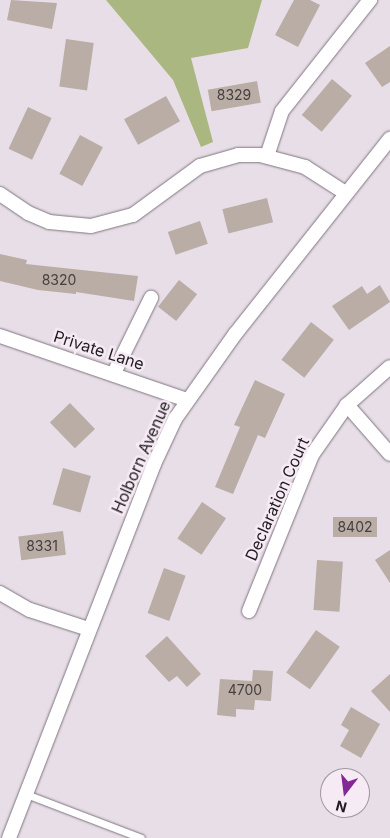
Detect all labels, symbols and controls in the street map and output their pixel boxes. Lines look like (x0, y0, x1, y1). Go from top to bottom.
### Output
house number: 8329 (217, 87, 251, 103)
house number: 8320 (42, 272, 76, 288)
street label: Private Lane (51, 326, 147, 374)
street label: Holborn Avenue (108, 398, 174, 516)
street label: Declaration Court (241, 434, 313, 564)
house number: 8402 (337, 519, 373, 535)
house number: 8331 (26, 538, 58, 554)
house number: 4700 (228, 682, 262, 698)
north arrow (320, 768, 370, 818)
text: N (334, 797, 349, 817)

